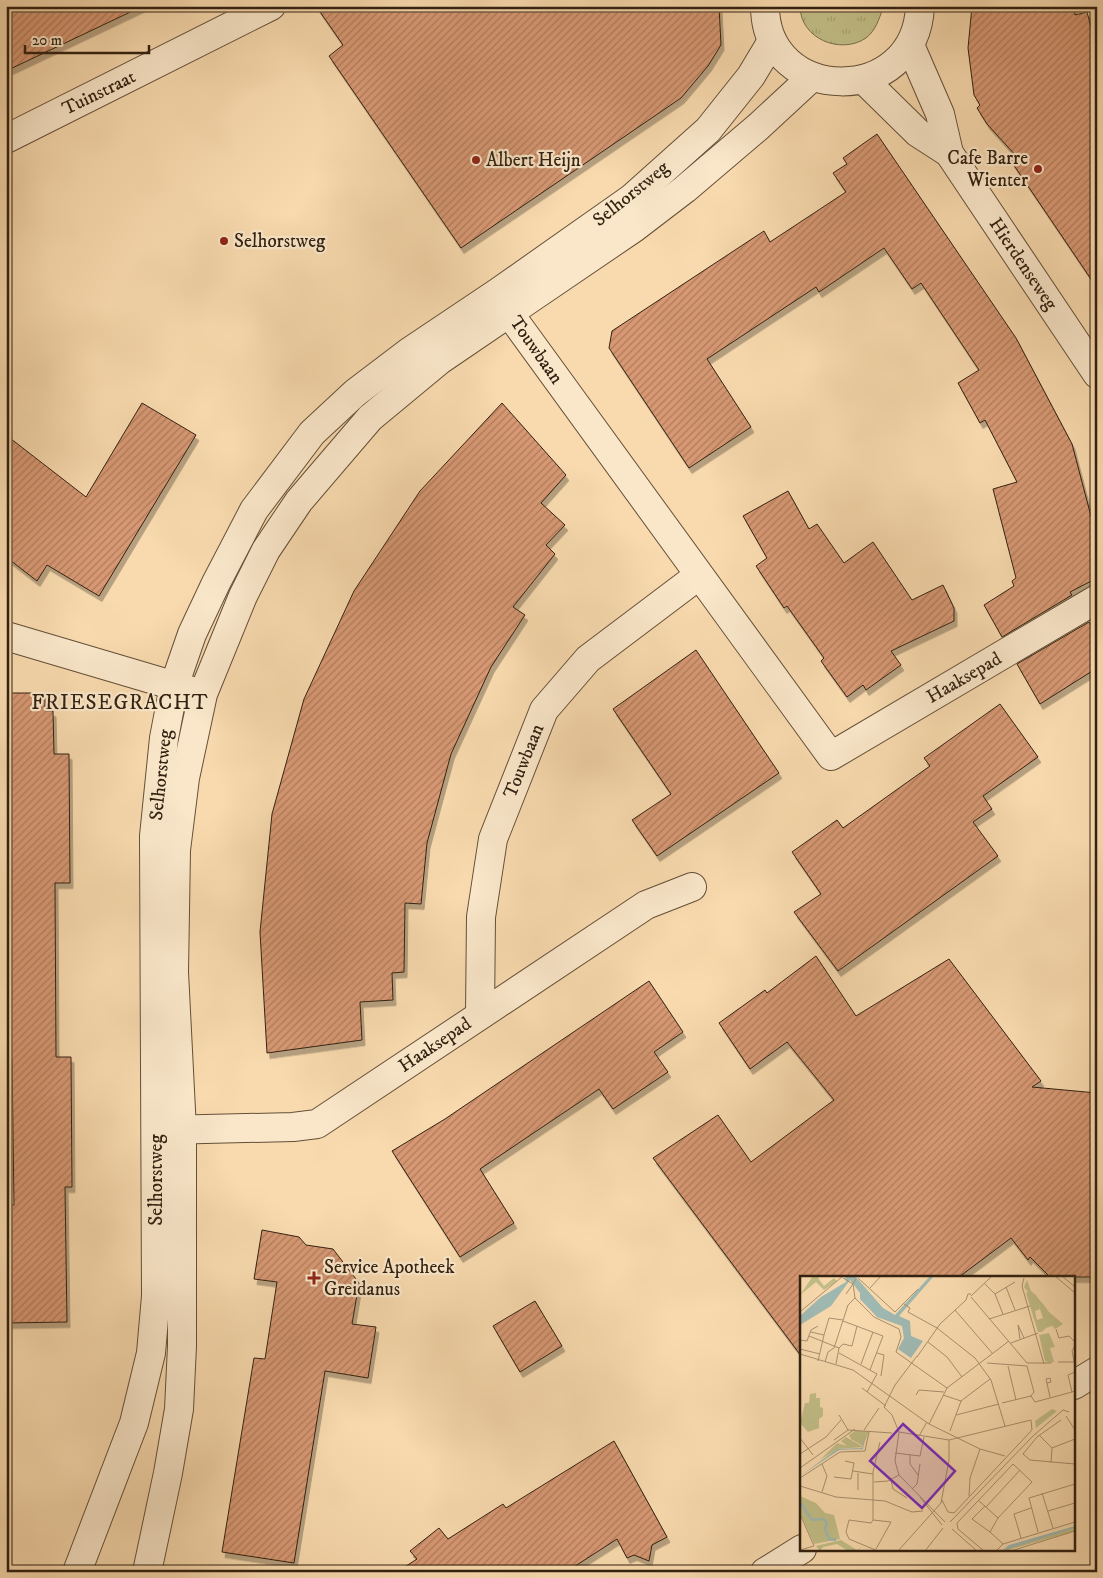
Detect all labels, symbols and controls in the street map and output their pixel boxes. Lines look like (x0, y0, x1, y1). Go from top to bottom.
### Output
scale bar (25, 22, 149, 54)
text: 20 m (32, 31, 62, 50)
street label: Tuinstraat (59, 65, 139, 121)
place label: Cafe Barre Wienter (947, 147, 1028, 192)
place label: Albert Heijn (486, 149, 581, 172)
marker: Albert Heijn (470, 154, 482, 166)
street label: Selhorstweg (588, 156, 674, 232)
marker: Cafe Barre Wienter (1032, 163, 1044, 175)
street label: Hierdenseweg (984, 213, 1063, 315)
place label: Selhorstweg (234, 230, 326, 253)
marker: Selhorstweg (218, 235, 230, 247)
street label: Touwbaan (504, 312, 568, 389)
street label: Haaksepad (922, 647, 1006, 709)
district label: FRIESEGRACHT (31, 690, 209, 716)
street label: Touwbaan (499, 721, 549, 801)
street label: Selhorstweg (145, 728, 177, 822)
street label: Haaksepad (394, 1012, 476, 1078)
street label: Selhorstweg (145, 1134, 168, 1226)
place label: Service Apotheek Greidanus (324, 1256, 455, 1301)
marker: Service Apotheek Greidanus (308, 1272, 320, 1284)
inset map (800, 1276, 1076, 1550)

